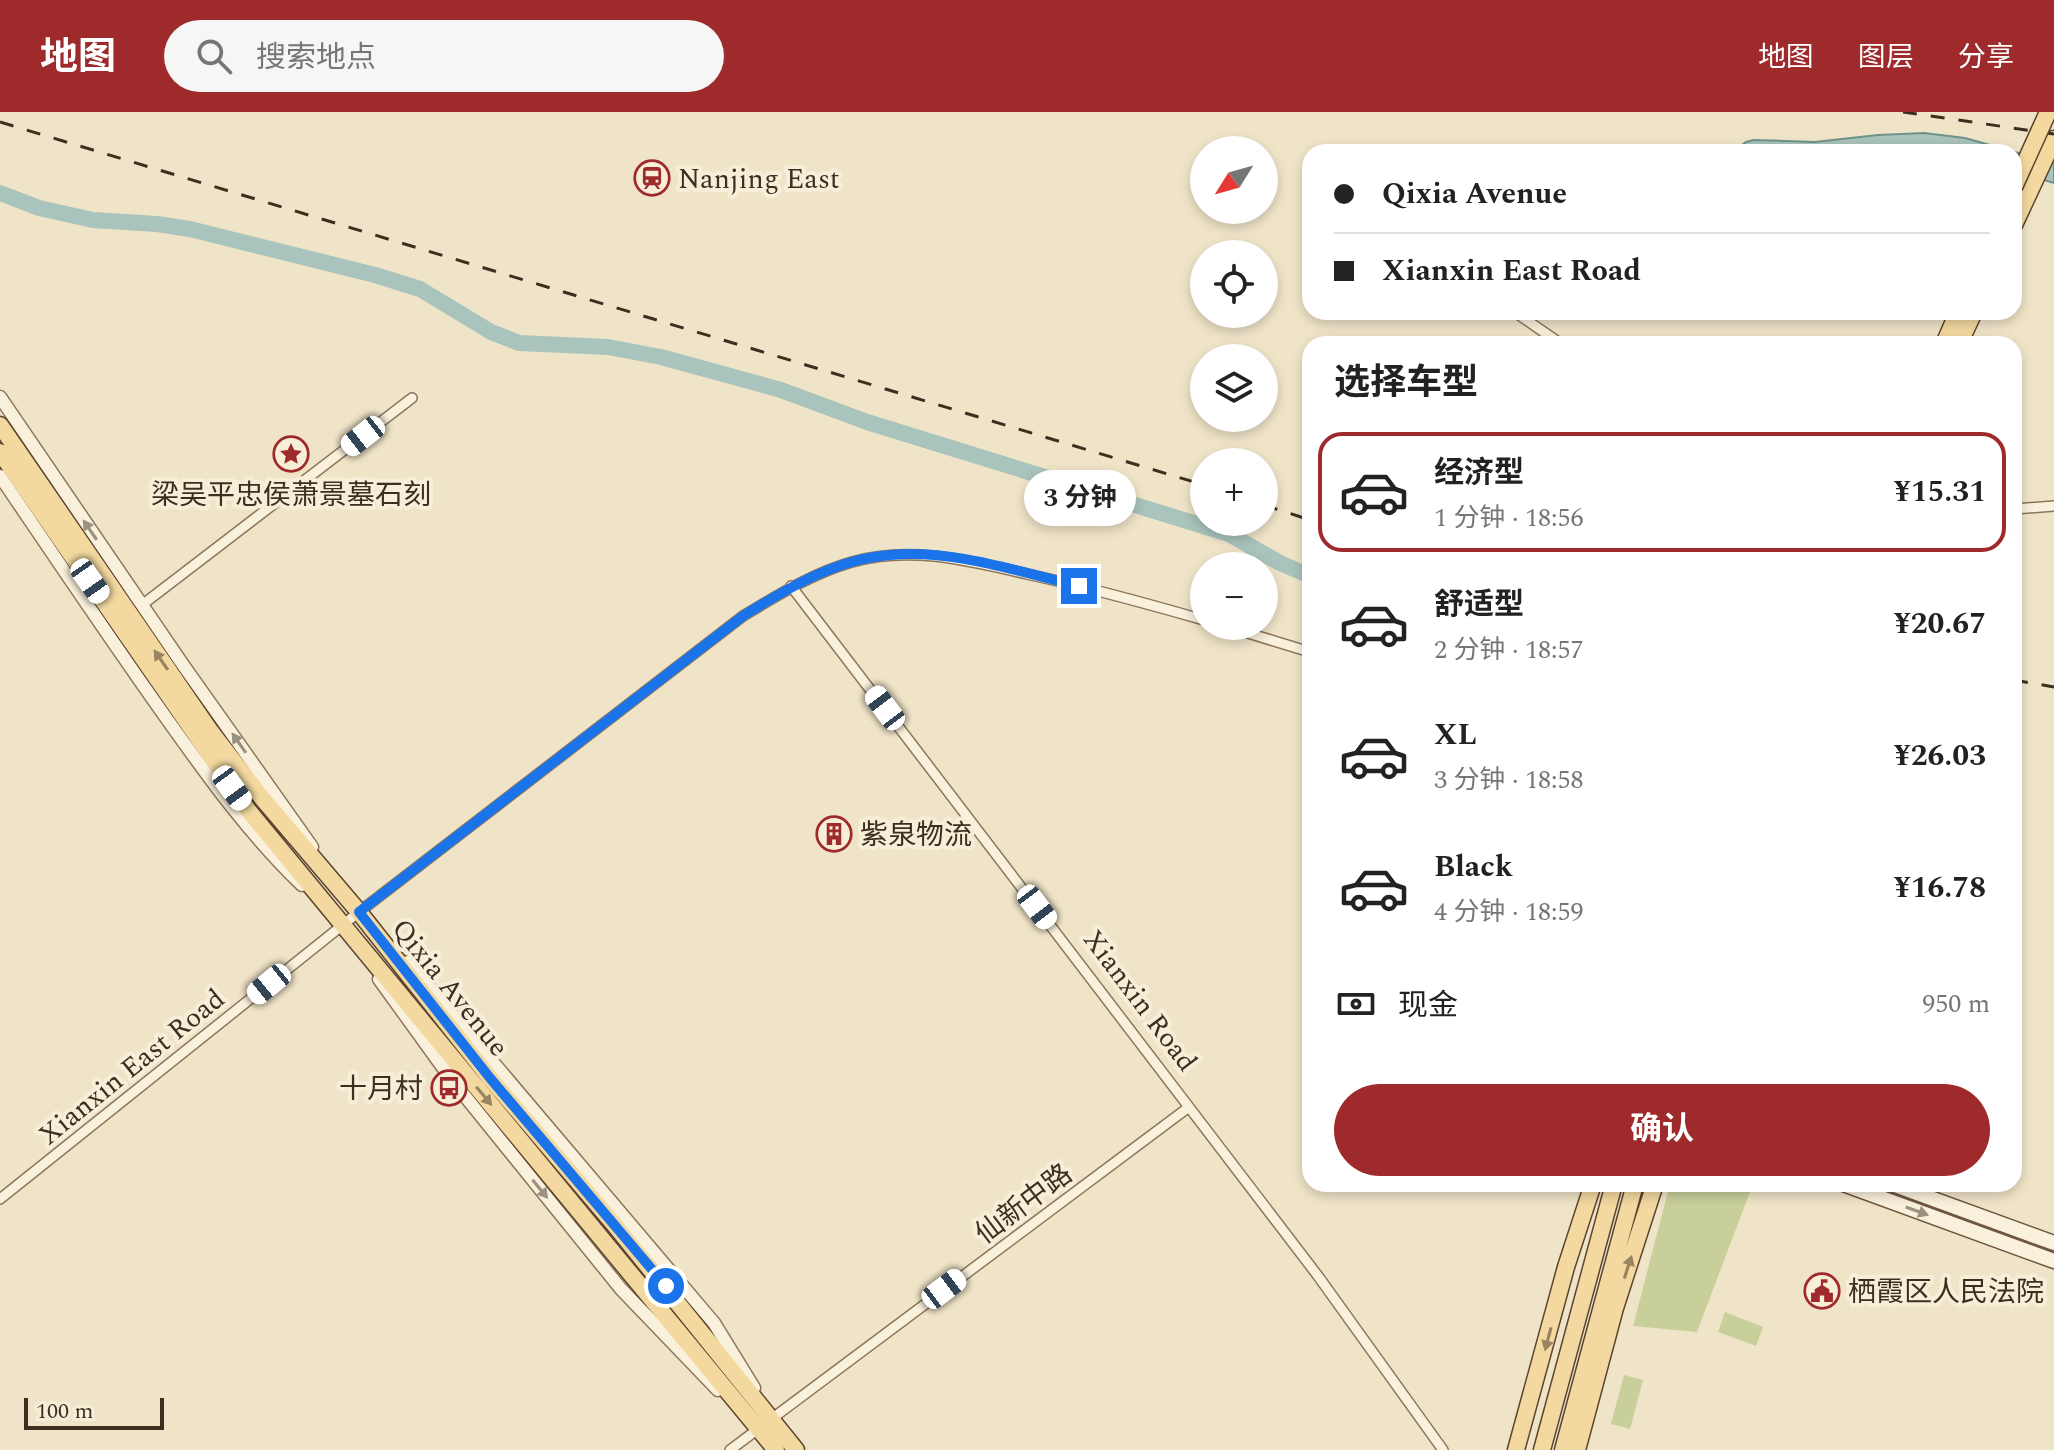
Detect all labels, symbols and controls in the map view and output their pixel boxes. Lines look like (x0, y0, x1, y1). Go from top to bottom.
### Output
search box (164, 20, 724, 92)
text: 地图 (40, 29, 116, 87)
icon: search (192, 34, 236, 78)
text: 搜索地点 (256, 35, 376, 81)
text: 地图 (1758, 36, 1814, 79)
text: 图层 (1858, 36, 1914, 79)
text: 分享 (1958, 36, 2014, 79)
north arrow (1190, 136, 1278, 224)
map controls (1190, 136, 1278, 640)
place label: Nanjing East (678, 158, 840, 201)
station icon: Nanjing East (633, 159, 671, 197)
text: Qixia Avenue (1382, 171, 1567, 217)
button: locate (1190, 240, 1278, 328)
text: Xianxin East Road (1382, 248, 1641, 294)
button: layers (1190, 344, 1278, 432)
text: 选择车型 (1334, 356, 1478, 411)
car (337, 412, 389, 460)
place icon: 梁吴平忠侯萧景墓石刻 (272, 435, 310, 473)
button: + (1190, 448, 1278, 536)
text: 经济型 (1434, 450, 1524, 496)
icon: car (1338, 456, 1410, 528)
text: ¥15.31 (1894, 469, 1986, 515)
callout: 3 分钟 (1023, 470, 1135, 526)
place label: 梁吴平忠侯萧景墓石刻 (151, 474, 431, 517)
text: 3 分钟 (1043, 478, 1117, 518)
text: 1 分钟 · 18:56 (1434, 498, 1584, 538)
one-way arrow (83, 519, 98, 540)
button: − (1190, 552, 1278, 640)
car (66, 554, 114, 608)
route end (1061, 568, 1097, 604)
text: 舒适型 (1434, 582, 1524, 628)
icon: car (1338, 588, 1410, 660)
text: ¥20.67 (1894, 601, 1986, 647)
text: 2 分钟 · 18:57 (1434, 630, 1584, 670)
one-way arrow (154, 650, 169, 671)
car (861, 682, 909, 734)
text: XL (1434, 712, 1477, 758)
icon: car (1338, 720, 1410, 792)
one-way arrow (232, 733, 247, 754)
text: ¥26.03 (1894, 733, 1986, 779)
text: 3 分钟 · 18:58 (1434, 760, 1584, 800)
car (208, 762, 256, 814)
place label: 紫泉物流 (860, 814, 972, 857)
building icon: 紫泉物流 (815, 815, 853, 853)
text: Black (1434, 844, 1513, 890)
icon: car (1338, 852, 1410, 924)
text: ¥16.78 (1894, 865, 1986, 911)
car (1013, 881, 1061, 933)
text: 4 分钟 · 18:59 (1434, 892, 1584, 932)
street label: Qixia Avenue (381, 909, 519, 1066)
street label: Xianxin Road (1072, 921, 1208, 1081)
car (243, 960, 295, 1008)
street label: Xianxin East Road (29, 978, 235, 1156)
icon: cash (1334, 982, 1378, 1026)
text: 现金 (1398, 983, 1458, 1029)
text: 950 m (1922, 984, 1990, 1024)
place label: 十月村 (339, 1068, 423, 1111)
bus stop icon: 十月村 (430, 1069, 468, 1107)
button: 确认 (1334, 1084, 1990, 1176)
one-way arrow (475, 1085, 492, 1105)
street label: 仙新中路 (966, 1153, 1082, 1255)
one-way arrow (531, 1179, 548, 1199)
one-way arrow (1905, 1205, 1929, 1218)
one-way arrow (1622, 1255, 1635, 1279)
car (918, 1265, 970, 1313)
route start (648, 1268, 684, 1304)
place label: 栖霞区人民法院 (1848, 1271, 2044, 1314)
public building icon: 栖霞区人民法院 (1803, 1272, 1841, 1310)
one-way arrow (1541, 1327, 1553, 1352)
scale bar (24, 1394, 164, 1430)
text: 100 m (36, 1395, 93, 1428)

